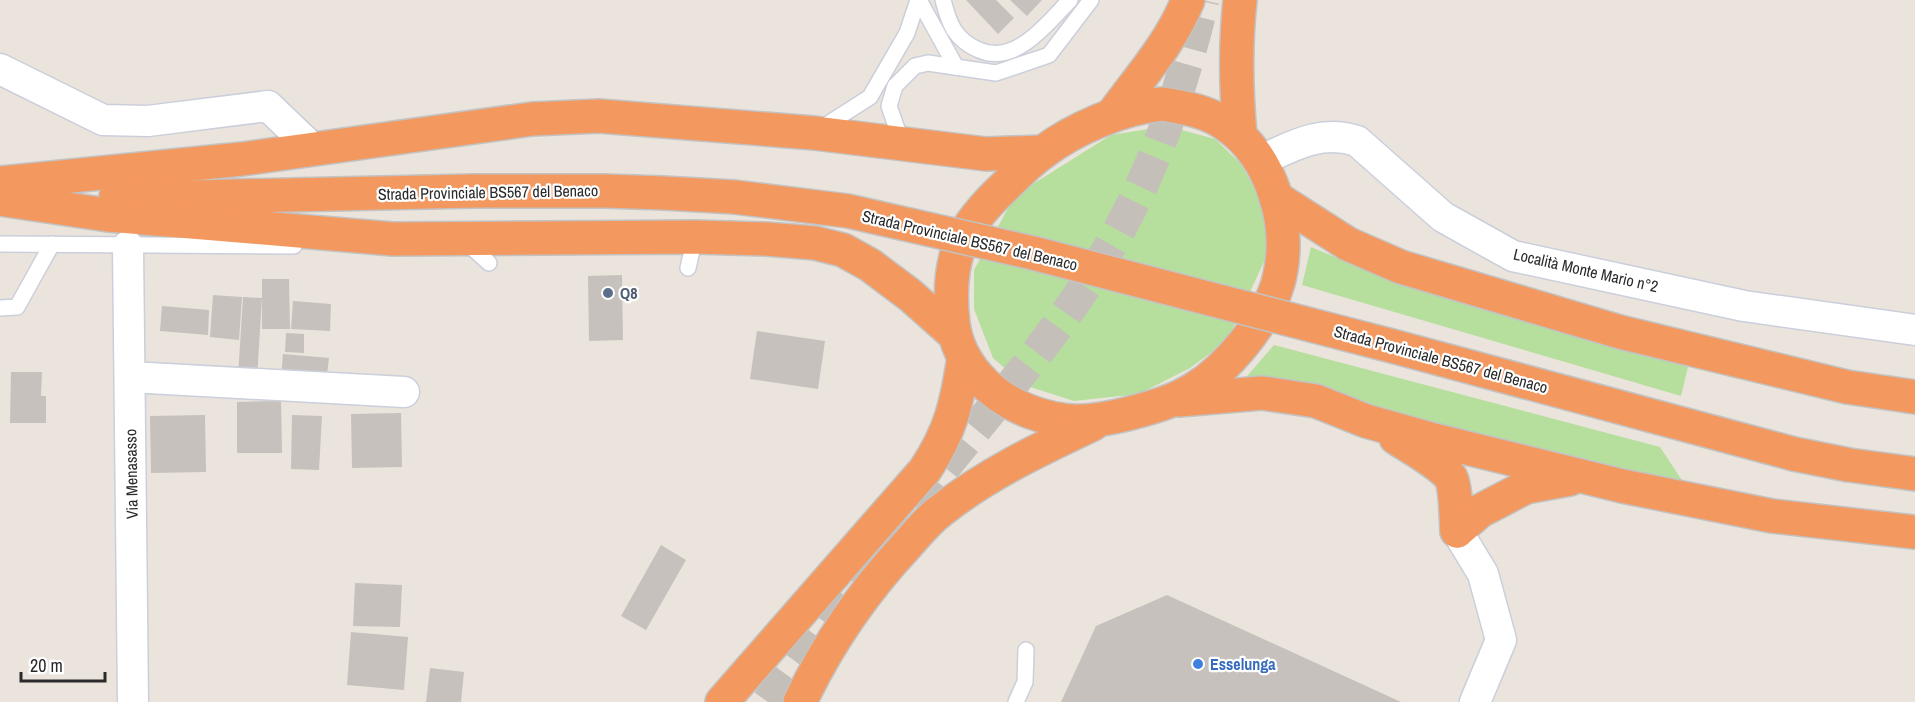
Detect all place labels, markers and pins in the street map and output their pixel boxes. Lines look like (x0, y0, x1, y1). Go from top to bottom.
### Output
place label: Q8 (620, 282, 638, 304)
marker: Q8 (601, 286, 615, 300)
place label: Esselunga (1210, 653, 1276, 675)
marker: Esselunga (1191, 657, 1205, 671)

